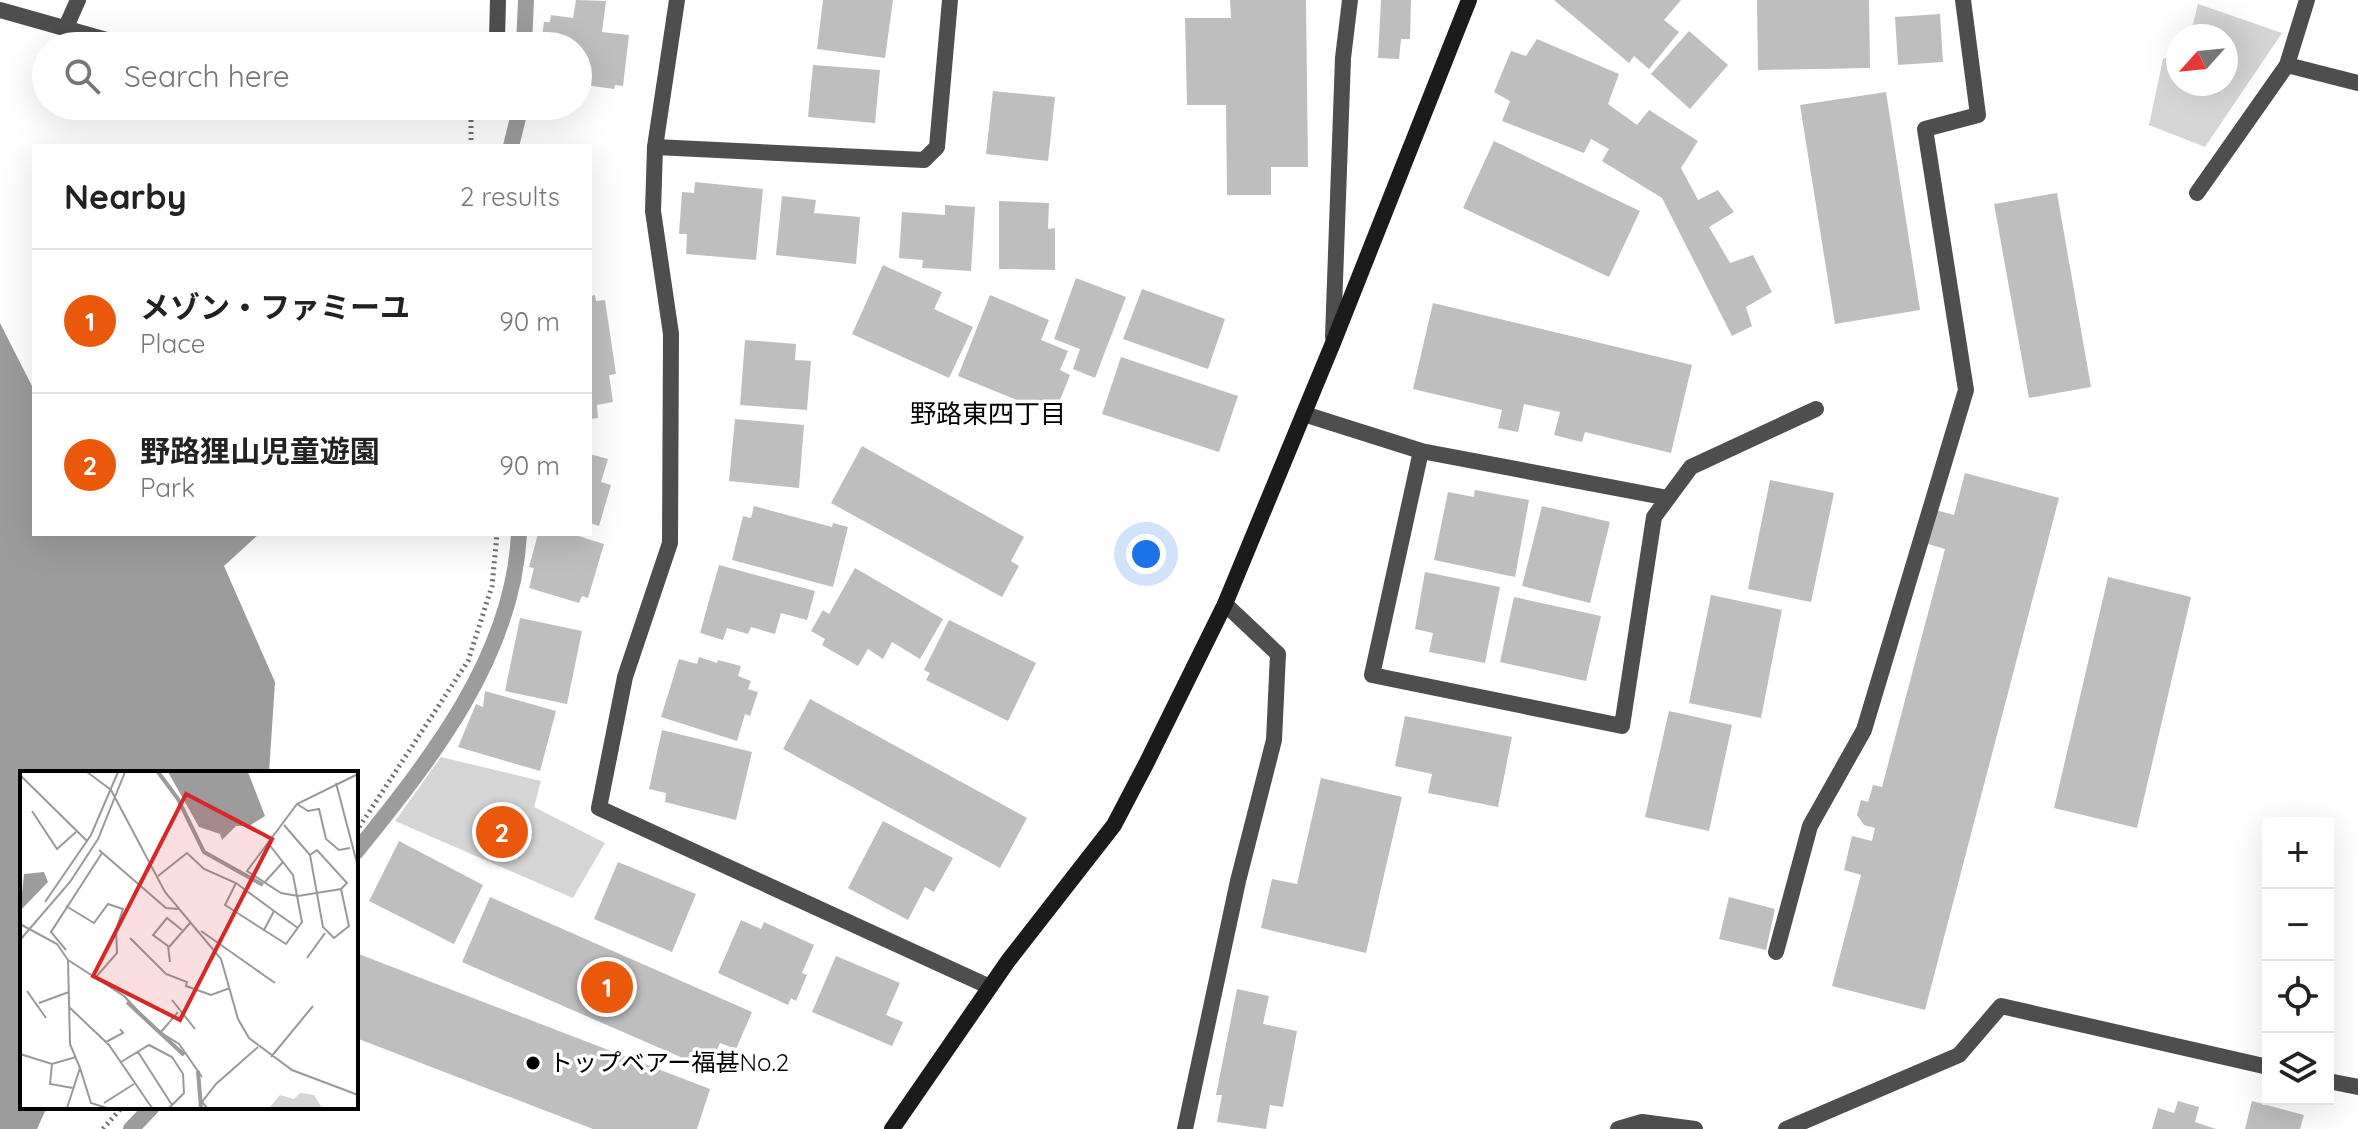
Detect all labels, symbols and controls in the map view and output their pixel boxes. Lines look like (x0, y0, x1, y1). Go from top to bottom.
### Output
north arrow (2166, 24, 2238, 96)
search box (32, 32, 592, 120)
icon: search (60, 54, 104, 98)
text: Search here (124, 57, 290, 95)
text: Nearby (64, 175, 187, 218)
text: 2 results (460, 180, 560, 213)
text: メゾン・ファミーユ (140, 288, 410, 326)
text: 1 (85, 305, 95, 338)
text: 90 m (499, 305, 560, 338)
text: Place (140, 327, 205, 360)
district label: 野路東四丁目 (910, 397, 1066, 430)
text: 野路狸山児童遊園 (140, 432, 380, 470)
text: 2 (83, 449, 97, 482)
text: 90 m (499, 449, 560, 482)
text: Park (140, 471, 195, 504)
your location (1126, 534, 1166, 574)
inset map (20, 771, 358, 1109)
pin: 2 (476, 802, 528, 862)
map controls (2262, 817, 2334, 1105)
button: + (2262, 817, 2334, 889)
button: − (2262, 889, 2334, 961)
pin: 1 (581, 957, 633, 1017)
button: locate (2262, 961, 2334, 1033)
button: layers (2262, 1033, 2334, 1105)
place label: トップベアー福甚No.2 (549, 1047, 789, 1077)
marker: トップベアー福甚No.2 (524, 1054, 542, 1072)

